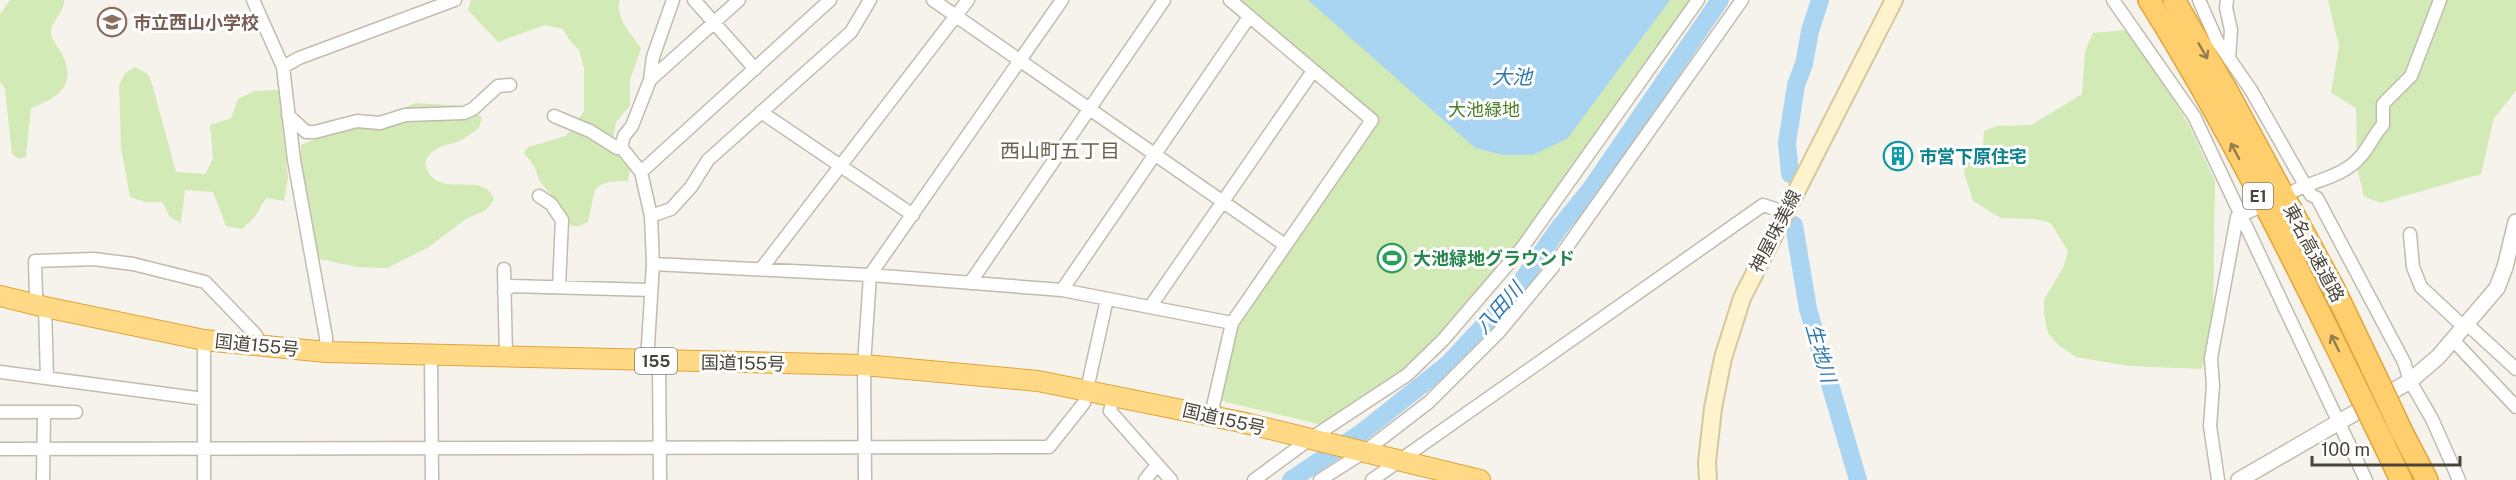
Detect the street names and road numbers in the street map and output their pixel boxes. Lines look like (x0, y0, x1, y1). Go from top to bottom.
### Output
road number: E1 (2243, 183, 2273, 209)
street label: 神屋味美線 (1745, 186, 1805, 276)
street label: 東名高速道路 (2279, 200, 2349, 306)
street label: 国道155号 (214, 330, 300, 360)
road number: 155 (635, 348, 677, 374)
street label: 国道155号 (701, 352, 785, 374)
street label: 国道155号 (1181, 399, 1267, 439)

